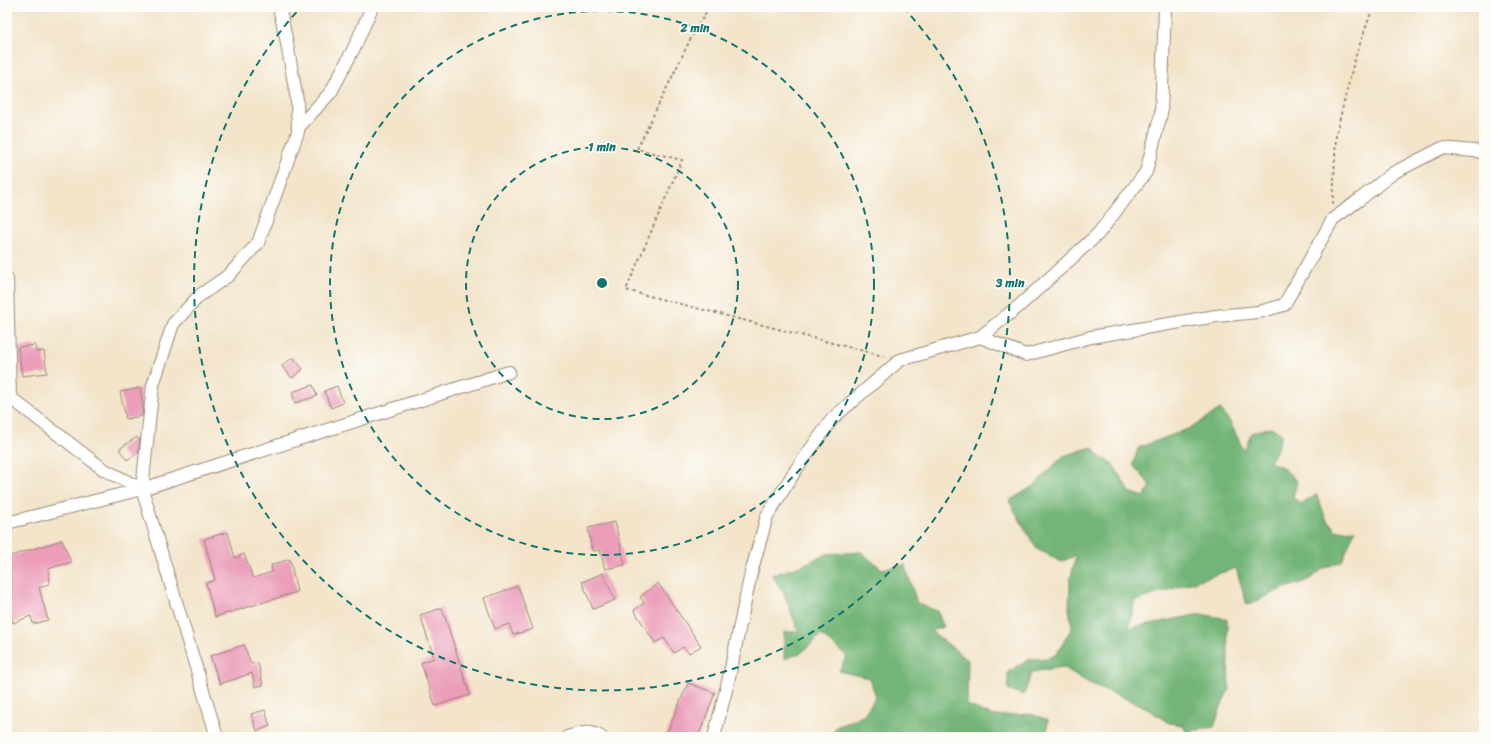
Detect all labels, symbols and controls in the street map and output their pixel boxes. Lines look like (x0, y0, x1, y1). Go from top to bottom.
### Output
text: 2 min (679, 17, 710, 39)
text: 1 min (588, 136, 616, 158)
text: 3 min (995, 272, 1025, 294)
centre of rings (595, 276, 609, 290)

